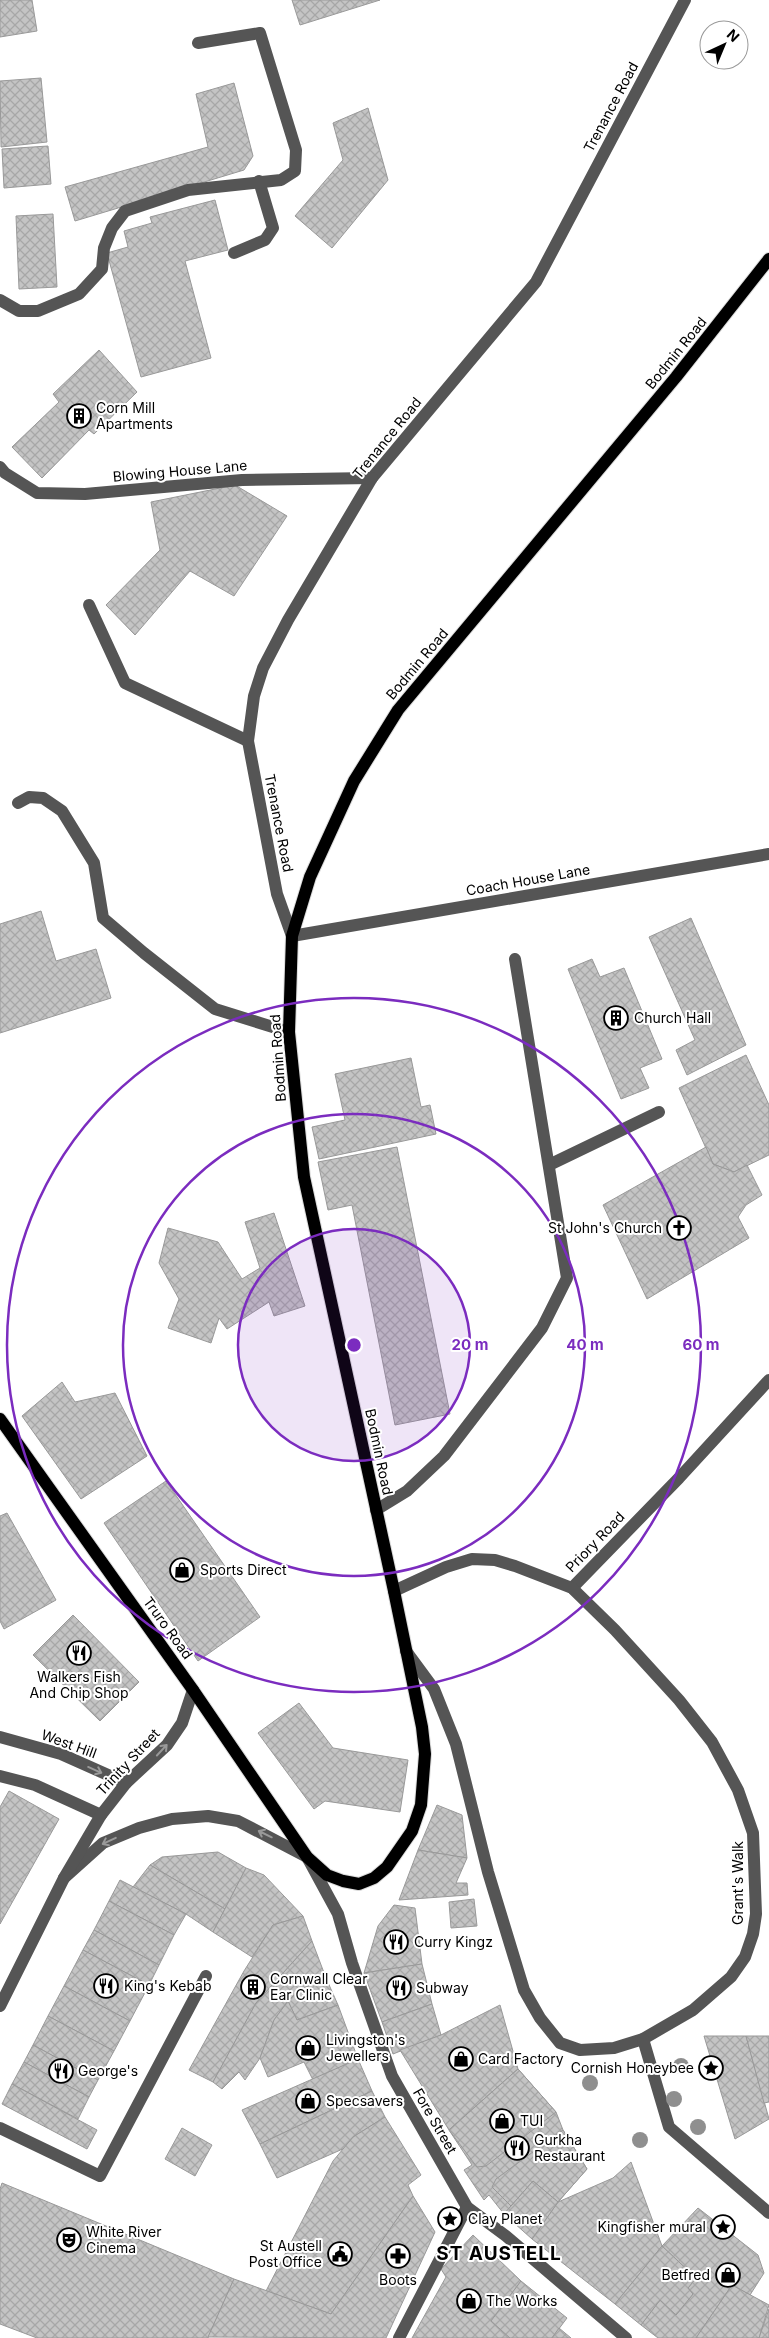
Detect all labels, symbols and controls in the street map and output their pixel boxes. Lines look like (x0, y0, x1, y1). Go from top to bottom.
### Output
north arrow (699, 20, 749, 70)
text: N (724, 25, 743, 45)
street label: Trenance Road (580, 59, 641, 155)
street label: Bodmin Road (641, 313, 710, 392)
street label: Trenance Road (349, 394, 425, 482)
place label: Corn Mill Apartments (96, 399, 173, 432)
building icon: Corn Mill Apartments (66, 403, 92, 429)
street label: Blowing House Lane (112, 456, 248, 485)
street label: Bodmin Road (382, 625, 451, 703)
street label: Trenance Road (262, 772, 297, 873)
street label: Coach House Lane (465, 860, 591, 899)
building icon: Church Hall (603, 1005, 629, 1031)
place label: Church Hall (634, 1009, 711, 1026)
street label: Bodmin Road (266, 1014, 289, 1102)
church icon: St John's Church (666, 1215, 692, 1241)
place label: St John's Church (548, 1219, 662, 1236)
text: 20 m (452, 1335, 488, 1354)
text: 40 m (566, 1335, 604, 1354)
text: 60 m (682, 1335, 720, 1354)
centre of rings (345, 1336, 363, 1354)
street label: Bodmin Road (362, 1407, 397, 1497)
street label: Priory Road (562, 1508, 628, 1575)
shop icon: Sports Direct (169, 1557, 195, 1583)
place label: Sports Direct (200, 1561, 287, 1578)
street label: Truro Road (140, 1593, 197, 1662)
restaurant icon: Walkers Fish And Chip Shop (66, 1640, 92, 1666)
place label: Walkers Fish And Chip Shop (29, 1668, 129, 1701)
street label: Trinity Street (92, 1724, 163, 1799)
street label: West Hill (39, 1726, 99, 1761)
one-way arrow (156, 1744, 168, 1757)
one-way arrow (87, 1765, 102, 1775)
one-way arrow (257, 1828, 272, 1838)
one-way arrow (102, 1836, 117, 1846)
street label: Grant's Walk (729, 1841, 746, 1925)
restaurant icon: Curry Kingz (383, 1929, 409, 1955)
place label: Curry Kingz (414, 1933, 493, 1950)
place label: Cornwall Clear Ear Clinic (270, 1970, 367, 2003)
restaurant icon: King's Kebab (93, 1973, 119, 1999)
building icon: Cornwall Clear Ear Clinic (240, 1974, 266, 2000)
restaurant icon: Subway (386, 1975, 412, 2001)
place label: King's Kebab (124, 1977, 212, 1994)
place label: Subway (416, 1979, 469, 1996)
place label: Livingston's Jewellers (326, 2031, 406, 2064)
shop icon: Livingston's Jewellers (295, 2035, 321, 2061)
shop icon: Card Factory (448, 2046, 474, 2072)
place label: Card Factory (478, 2050, 564, 2067)
place icon: Cornish Honeybee (698, 2055, 724, 2081)
restaurant icon: George's (48, 2058, 74, 2084)
place label: Cornish Honeybee (571, 2059, 694, 2076)
place label: George's (78, 2062, 138, 2079)
street label: Fore Street (410, 2085, 461, 2157)
shop icon: Specsavers (295, 2088, 321, 2114)
place label: Specsavers (326, 2092, 403, 2109)
shop icon: TUI (489, 2108, 515, 2134)
place label: TUI (520, 2112, 543, 2129)
place label: Gurkha Restaurant (534, 2131, 606, 2164)
restaurant icon: Gurkha Restaurant (504, 2135, 530, 2161)
place icon: Clay Planet (437, 2206, 463, 2232)
place label: Clay Planet (468, 2210, 543, 2227)
place icon: Kingfisher mural (710, 2214, 736, 2240)
place label: Kingfisher mural (597, 2218, 706, 2235)
place label: White River Cinema (86, 2223, 161, 2256)
theatre icon: White River Cinema (56, 2227, 82, 2253)
place label: St Austell Post Office (249, 2237, 322, 2270)
public building icon: St Austell Post Office (327, 2241, 353, 2267)
district label: ST AUSTELL (436, 2242, 562, 2265)
pharmacy icon: Boots (385, 2243, 411, 2269)
shop icon: Betfred (715, 2262, 741, 2288)
place label: Betfred (661, 2266, 710, 2283)
place label: Boots (379, 2271, 417, 2288)
shop icon: The Works (456, 2288, 482, 2314)
place label: The Works (486, 2292, 557, 2309)

